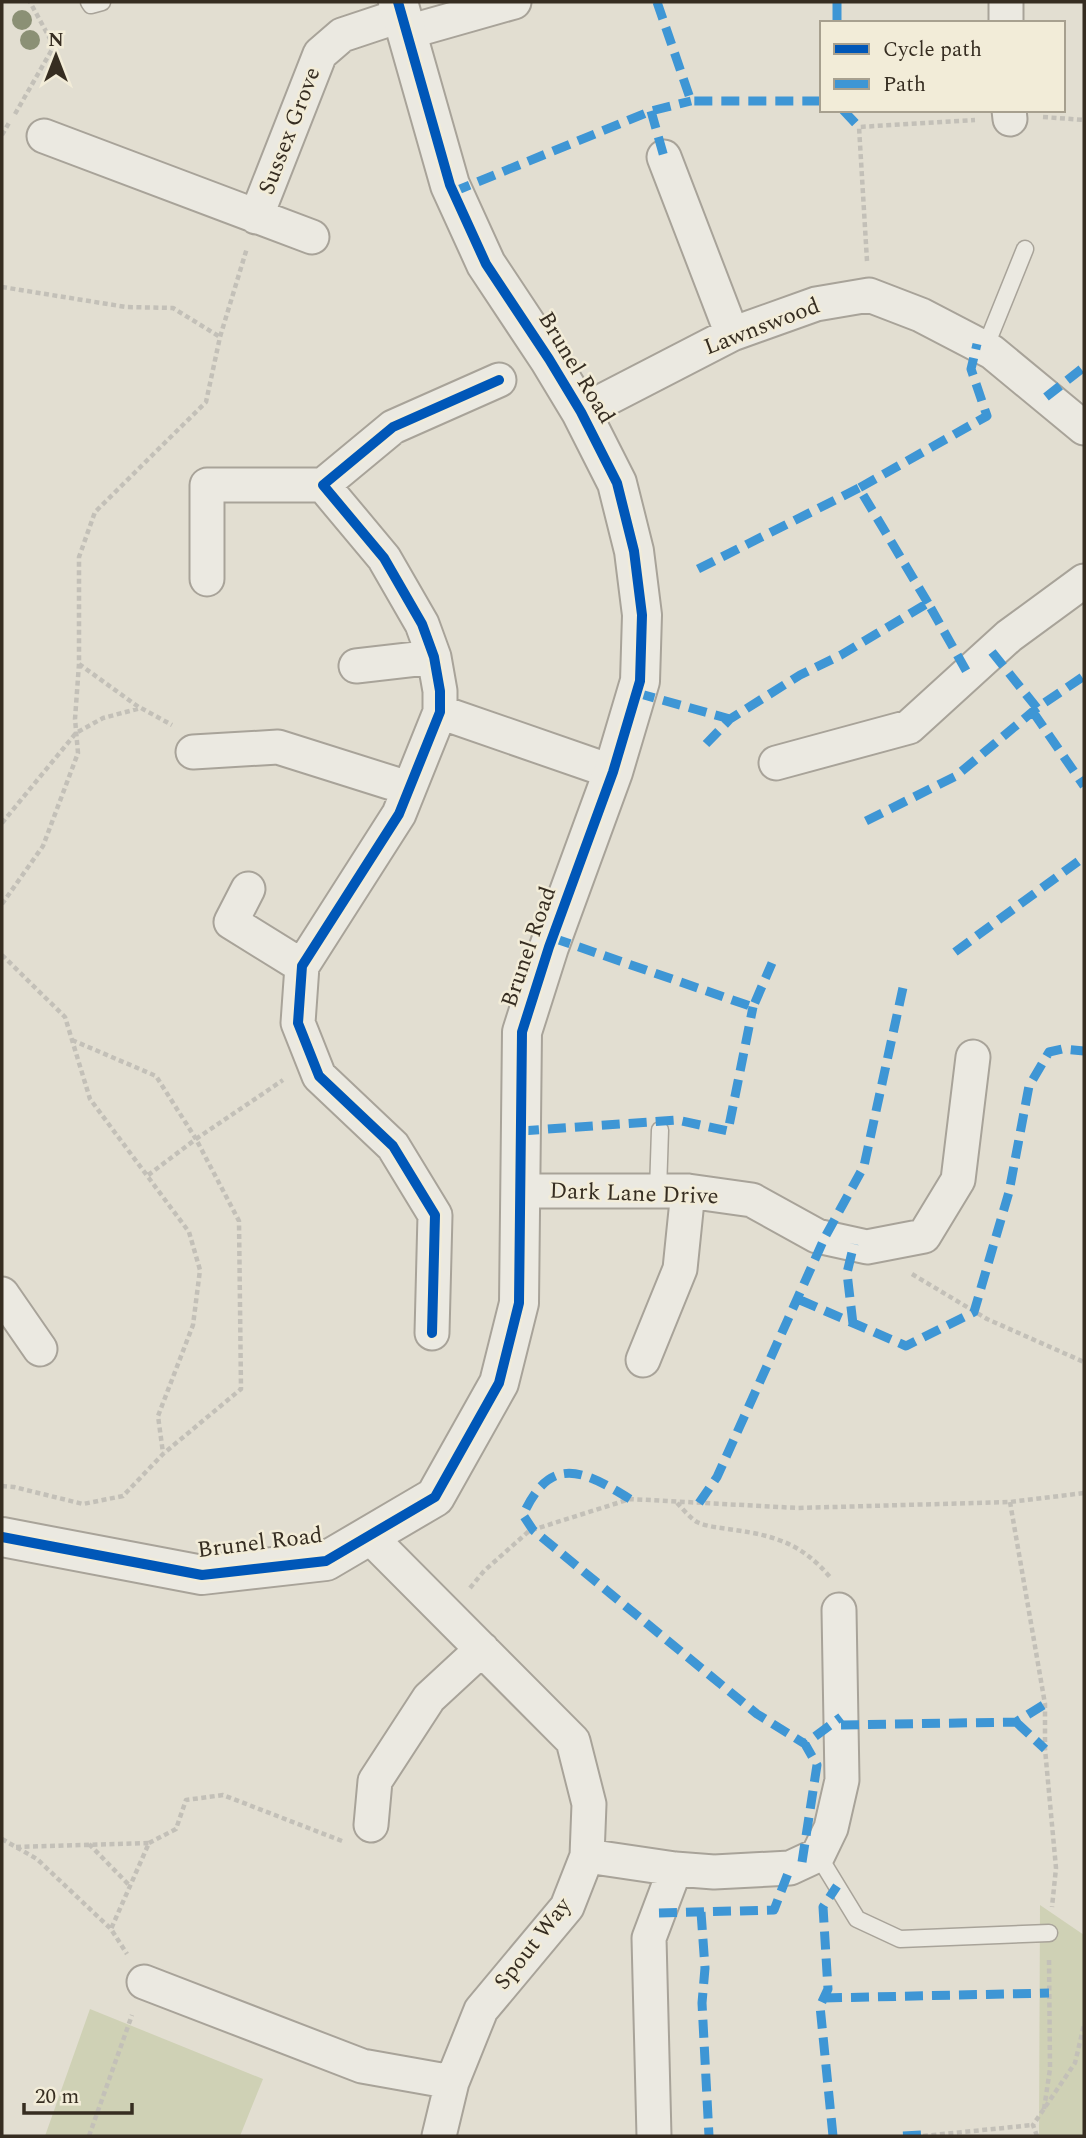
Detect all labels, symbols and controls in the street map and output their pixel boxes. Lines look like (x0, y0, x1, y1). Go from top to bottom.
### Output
north arrow (21, 21, 91, 91)
legend (820, 21, 1065, 112)
text: N (48, 26, 64, 55)
text: Cycle path (883, 34, 982, 66)
street label: Sussex Grove (250, 62, 330, 200)
text: Path (883, 69, 926, 101)
street label: Lawnswood (699, 289, 825, 365)
street label: Brunel Road (529, 305, 624, 431)
street label: Brunel Road (492, 882, 566, 1012)
street label: Dark Lane Drive (549, 1174, 719, 1214)
street label: Brunel Road (195, 1518, 325, 1568)
street label: Spout Way (486, 1890, 581, 1998)
scale bar (24, 2072, 133, 2116)
text: 20 m (35, 2081, 79, 2113)

